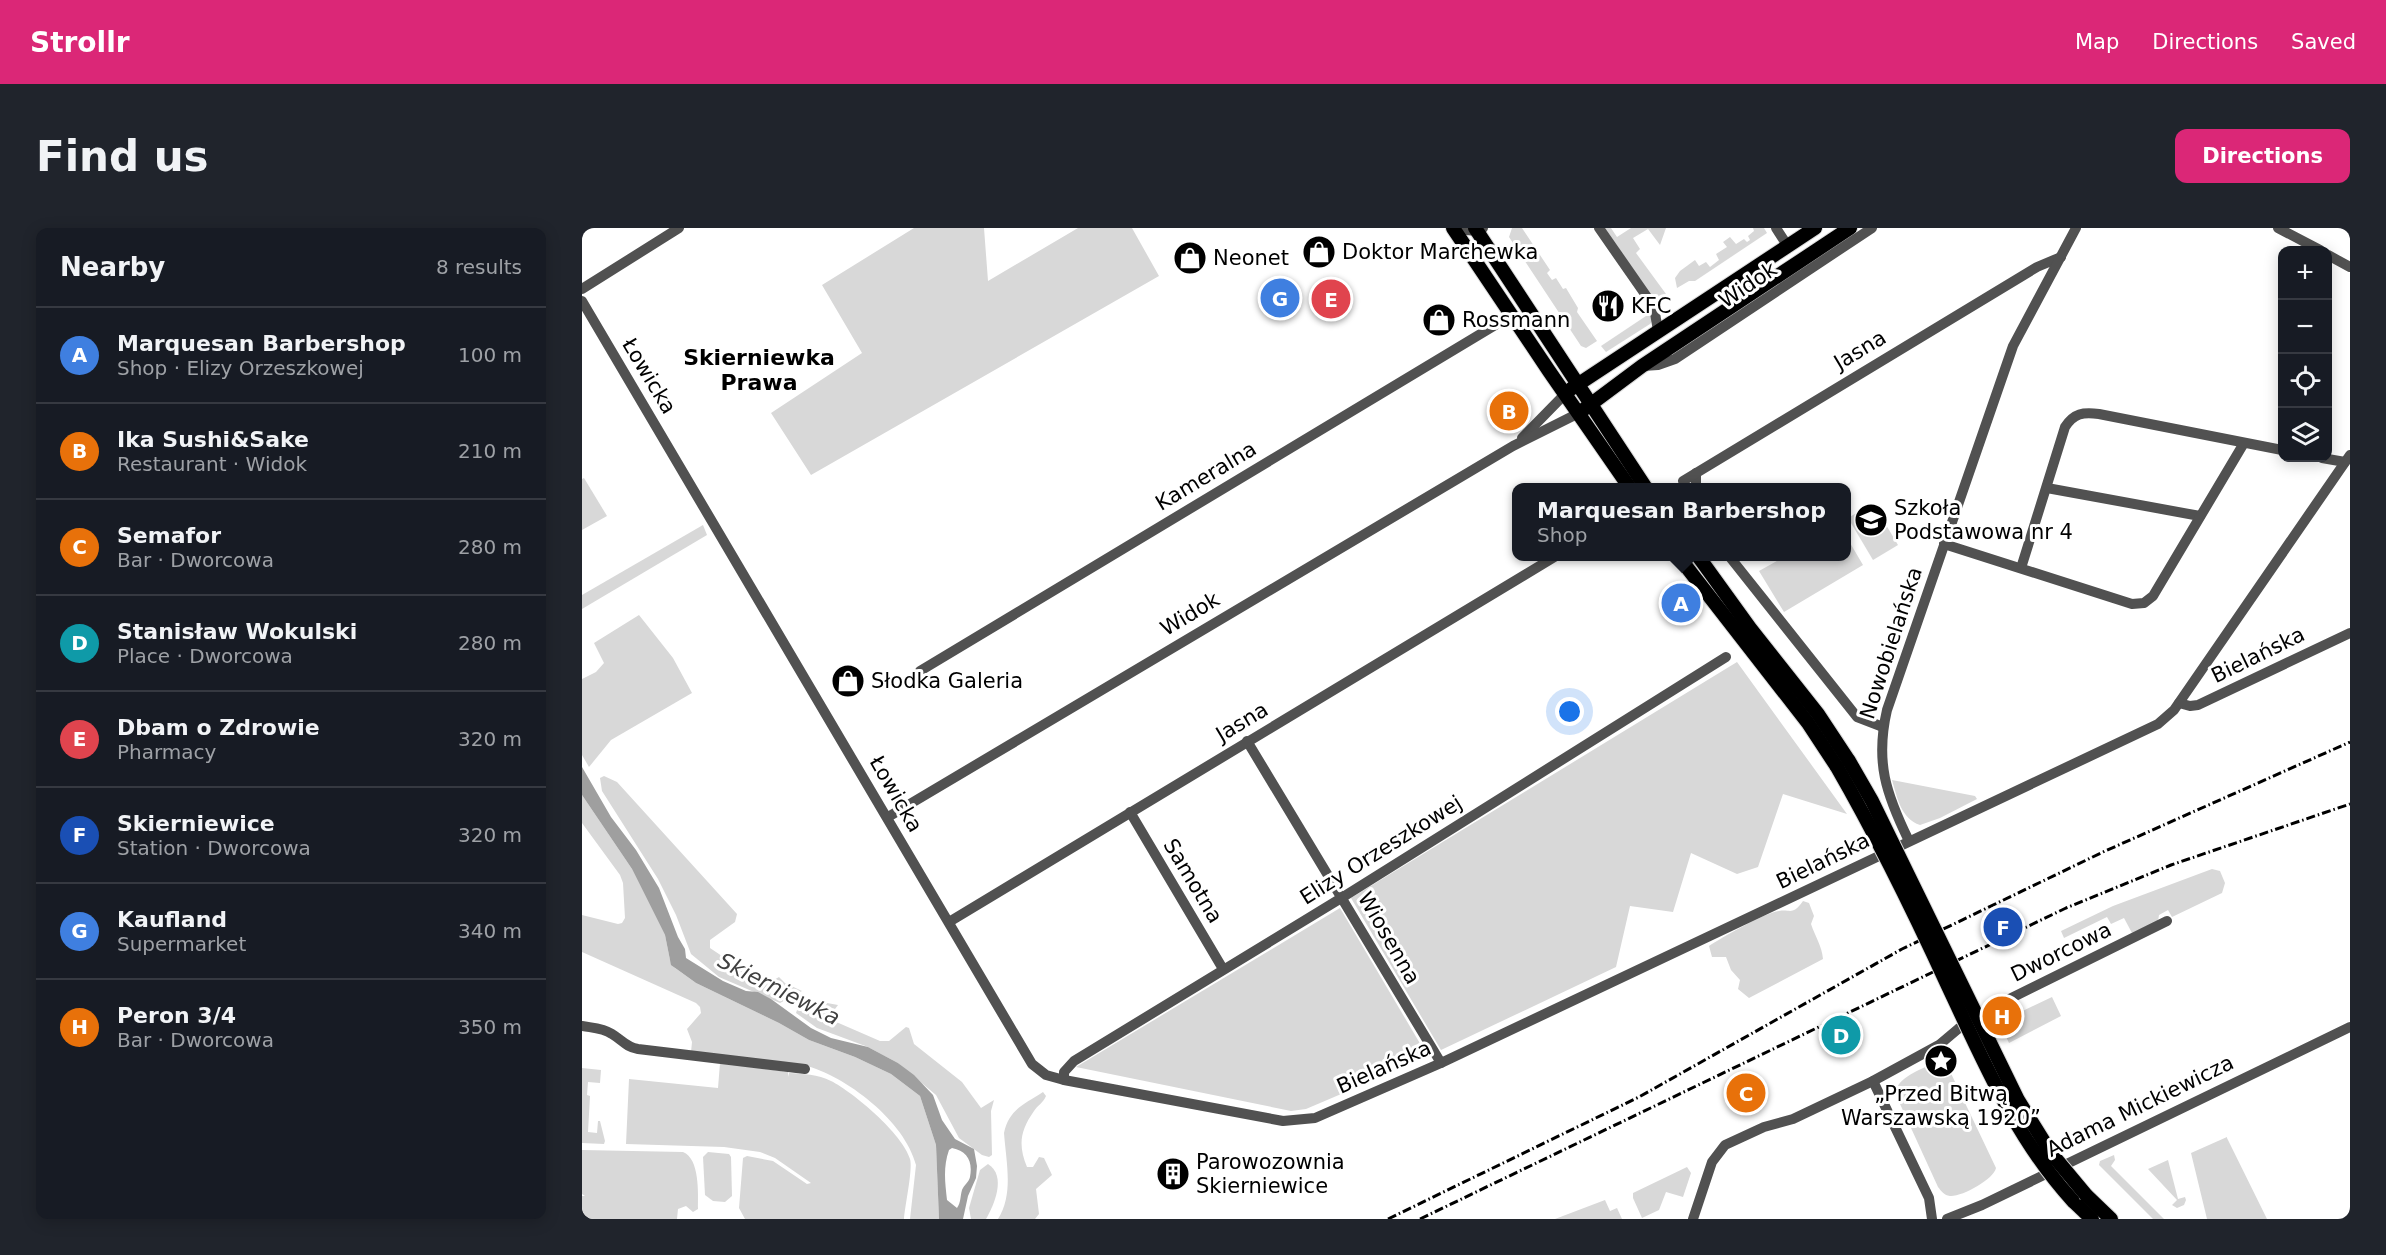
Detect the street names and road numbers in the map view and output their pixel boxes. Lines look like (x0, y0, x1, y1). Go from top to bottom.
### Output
street label: Widok (1715, 257, 1782, 313)
street label: Jasna (1828, 325, 1890, 376)
street label: Łowicka (617, 333, 681, 418)
street label: Kameralna (1151, 437, 1261, 515)
street label: Nowobielańska (1855, 564, 1927, 722)
street label: Widok (1156, 587, 1225, 641)
street label: Bielańska (2207, 622, 2309, 688)
street label: Jasna (1210, 697, 1272, 748)
street label: Łowicka (864, 751, 927, 836)
street label: Elizy Orzeszkowej (1296, 790, 1466, 910)
street label: Bielańska (1772, 828, 1874, 894)
street label: Samotna (1159, 835, 1227, 927)
street label: Wiosenna (1353, 888, 1425, 988)
street label: Dworcowa (2007, 917, 2115, 987)
street label: Bielańska (1333, 1036, 1435, 1098)
street label: Adama Mickiewicza (2043, 1050, 2237, 1162)

